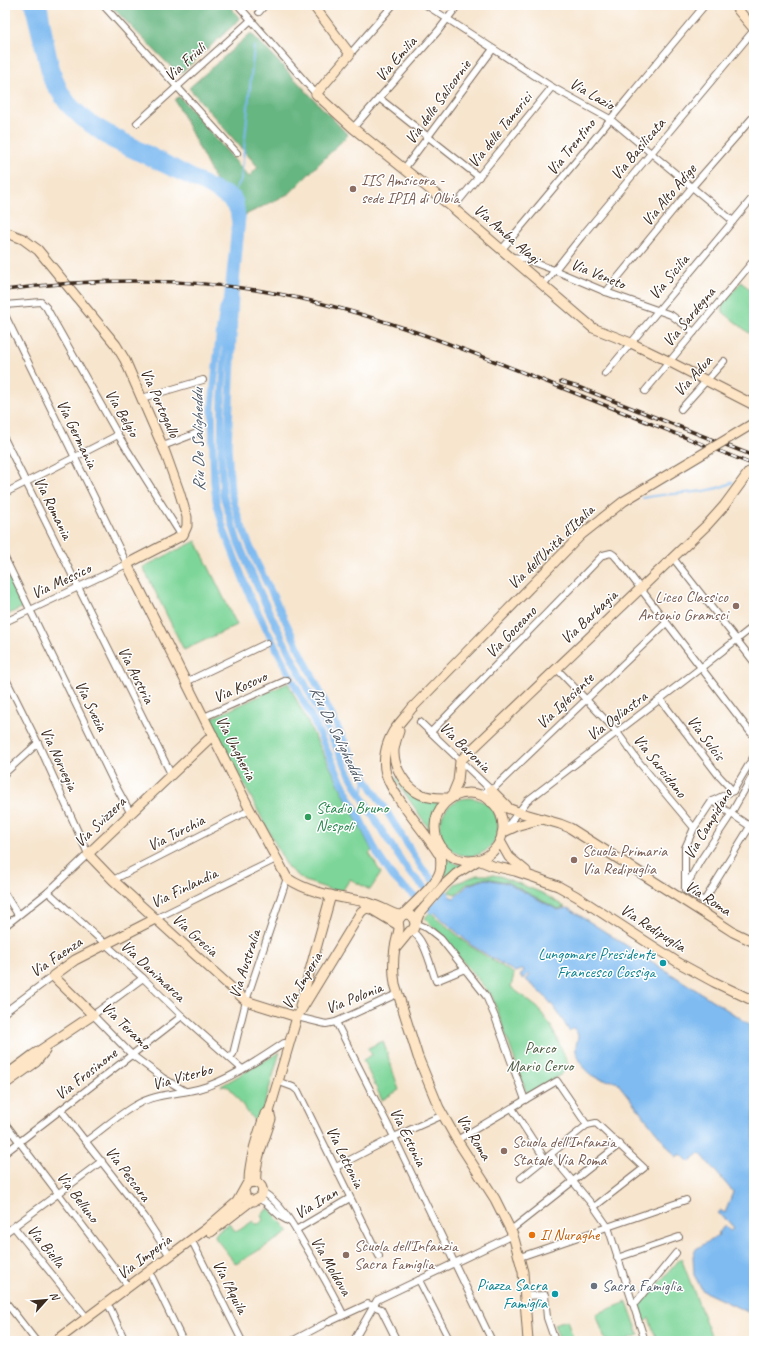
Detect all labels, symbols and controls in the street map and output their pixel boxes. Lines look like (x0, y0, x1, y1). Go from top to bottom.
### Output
street label: Via Emilia (371, 31, 422, 86)
street label: Via Friuli (160, 37, 211, 86)
street label: Via delle Salicornie (401, 54, 476, 148)
street label: Via Lazio (566, 73, 620, 116)
street label: Via delle Tamerici (463, 87, 538, 172)
street label: Via Trentino (542, 113, 601, 179)
street label: Via Basilicata (606, 113, 670, 184)
street label: Via Alto Adige (637, 159, 702, 230)
place label: IIS Amsicora - sede IPIA di Olbia (361, 170, 461, 208)
marker: IIS Amsicora - sede IPIA di Olbia (348, 184, 358, 194)
street label: Via Amba Alagi (470, 200, 546, 270)
street label: Via Sicilia (644, 249, 695, 304)
street label: Via Veneto (568, 254, 630, 295)
street label: Via Sardegna (658, 282, 721, 351)
street label: Via Adua (669, 351, 717, 401)
street label: Via Portogallo (136, 365, 185, 442)
street label: Via Belgio (100, 386, 145, 442)
water label: Riu De Saligheddu (187, 386, 209, 491)
street label: Via Germania (52, 397, 103, 473)
street label: Via Romania (29, 473, 77, 544)
street label: Via dell'Unità d'Italia (503, 499, 600, 594)
street label: Via Messico (28, 558, 96, 603)
street label: Via Barbagia (556, 585, 623, 648)
place label: Liceo Classico Antonio Gramsci (638, 587, 730, 625)
street label: Via Goceano (481, 601, 542, 662)
marker: Liceo Classico Antonio Gramsci (731, 601, 741, 611)
street label: Via Austria (113, 643, 159, 708)
street label: Via Kosovo (210, 665, 272, 708)
street label: Via Iglesiente (532, 667, 599, 733)
street label: Via Svezia (70, 677, 112, 736)
water label: Riu De Saligheddu (305, 682, 370, 786)
street label: Via Ogliastra (583, 686, 652, 745)
street label: Via Sulcis (682, 711, 730, 766)
street label: Via Ungheria (211, 713, 261, 785)
street label: Via Baronia (435, 718, 496, 777)
street label: Via Norvegia (36, 724, 83, 795)
street label: Via Sarcidano (629, 730, 692, 803)
street label: Via Campidano (679, 784, 738, 863)
street label: Via Svizzera (70, 791, 131, 852)
place label: Stadio Bruno Nespoli (316, 798, 390, 836)
street label: Via Turchia (144, 809, 209, 856)
marker: Stadio Bruno Nespoli (303, 812, 313, 822)
place label: Scuola Primaria Via Redipuglia (582, 841, 668, 879)
marker: Scuola Primaria Via Redipuglia (569, 855, 579, 865)
street label: Via Finlandia (147, 863, 222, 913)
street label: Via Roma (681, 876, 736, 921)
street label: Via Redipuglia (617, 899, 690, 957)
street label: Via Grecia (168, 909, 223, 962)
street label: Via Australia (225, 926, 266, 1001)
street label: Via Faenza (26, 931, 87, 982)
street label: Via Danimarca (116, 936, 191, 1007)
place label: Lungomare Presidente Francesco Cossiga (538, 944, 657, 982)
street label: Via Imperia (277, 948, 328, 1013)
marker: Lungomare Presidente Francesco Cossiga (658, 958, 668, 968)
street label: Via Polonia (323, 977, 386, 1018)
street label: Via Teramo (97, 998, 157, 1056)
park label: Parco Mario Cervo (507, 1038, 576, 1076)
street label: Via Frosinone (51, 1042, 123, 1105)
street label: Via Viterbo (150, 1059, 216, 1095)
street label: Via Estonia (385, 1104, 431, 1171)
street label: Via Roma (452, 1110, 496, 1165)
street label: Via Lettonia (322, 1123, 369, 1192)
place label: Scuola dell'Infanzia Statale Via Roma (512, 1132, 617, 1170)
street label: Via Pescara (101, 1143, 156, 1207)
marker: Scuola dell'Infanzia Statale Via Roma (499, 1146, 509, 1156)
street label: Via Belluno (52, 1168, 105, 1228)
street label: Via Iran (291, 1182, 342, 1224)
street label: Via Biella (23, 1220, 70, 1273)
place label: Il Nuraghe (540, 1225, 601, 1245)
street label: Via Imperia (113, 1229, 176, 1284)
marker: Il Nuraghe (527, 1230, 537, 1240)
street label: Via Moldova (306, 1233, 357, 1300)
place label: Scuola dell'Infanzia Sacra Famiglia (354, 1236, 459, 1274)
marker: Scuola dell'Infanzia Sacra Famiglia (341, 1250, 351, 1260)
street label: Via l'Aquila (208, 1257, 253, 1318)
place label: Piazza Sacra Famiglia (477, 1275, 549, 1313)
place label: Sacra Famiglia (602, 1276, 683, 1296)
north arrow (26, 1280, 66, 1320)
marker: Sacra Famiglia (589, 1281, 599, 1291)
text: N (47, 1289, 64, 1304)
marker: Piazza Sacra Famiglia (550, 1289, 560, 1299)

